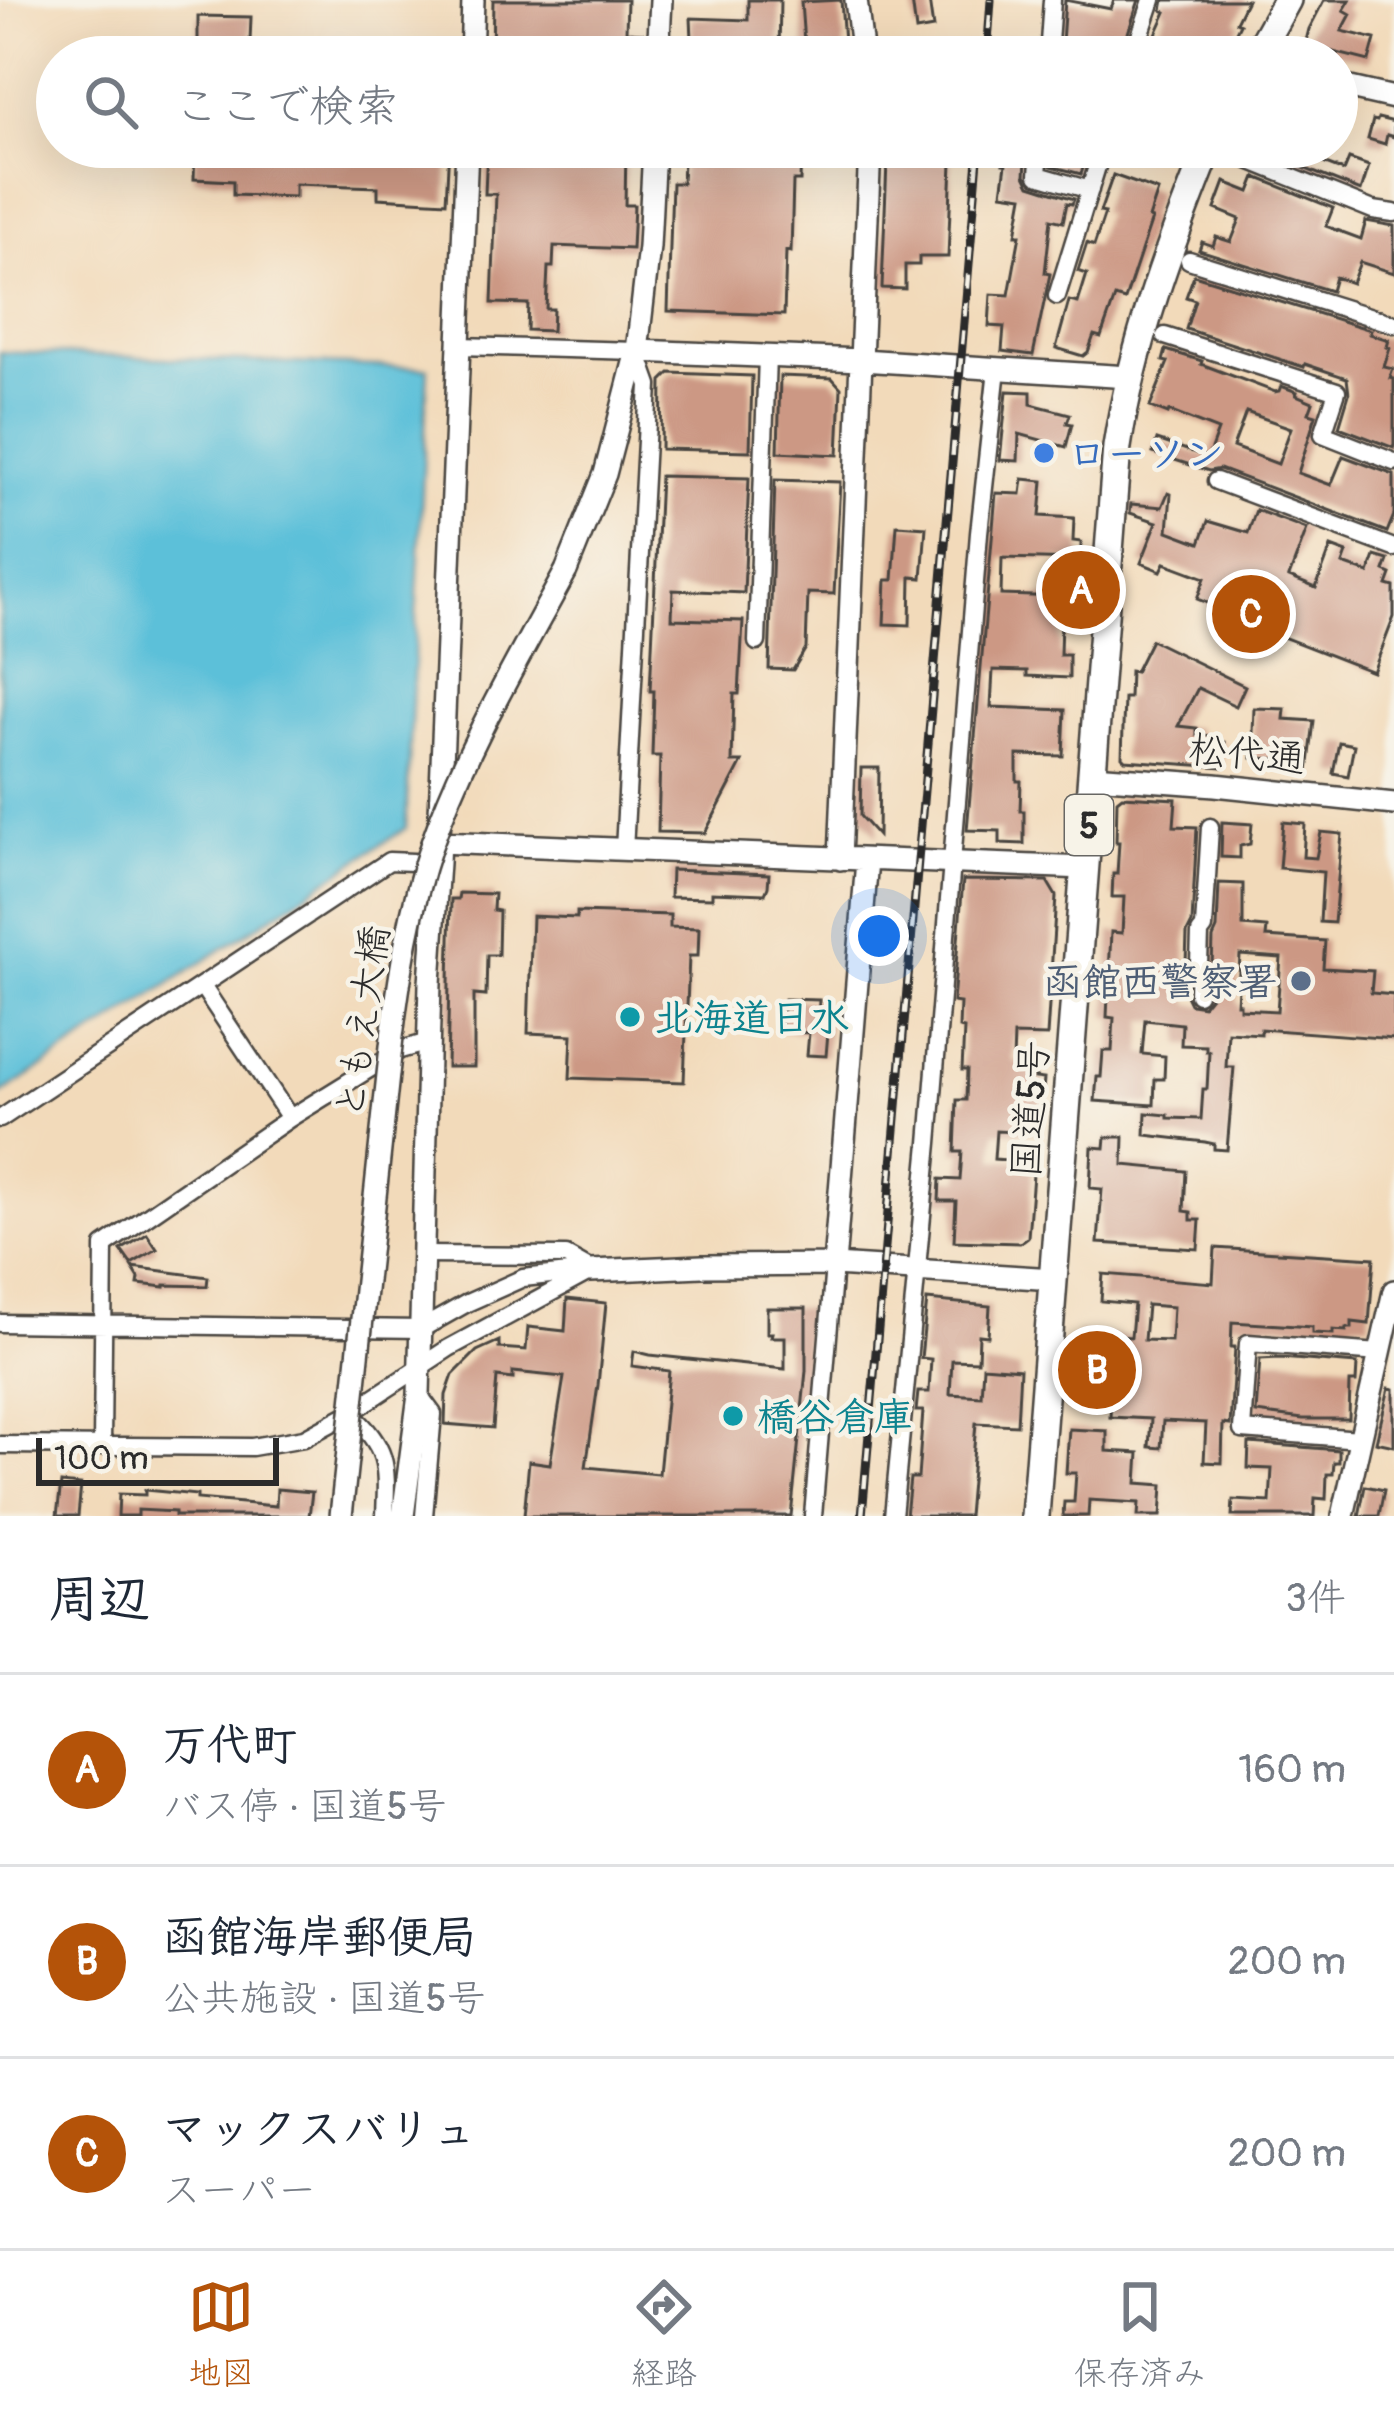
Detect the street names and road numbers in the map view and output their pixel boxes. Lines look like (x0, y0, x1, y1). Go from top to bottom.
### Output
street label: 松代通 (1186, 725, 1307, 784)
road number: 5 (1065, 795, 1113, 855)
street label: ともえ大橋 (325, 922, 400, 1122)
street label: 国道5号 (1001, 1038, 1060, 1180)

